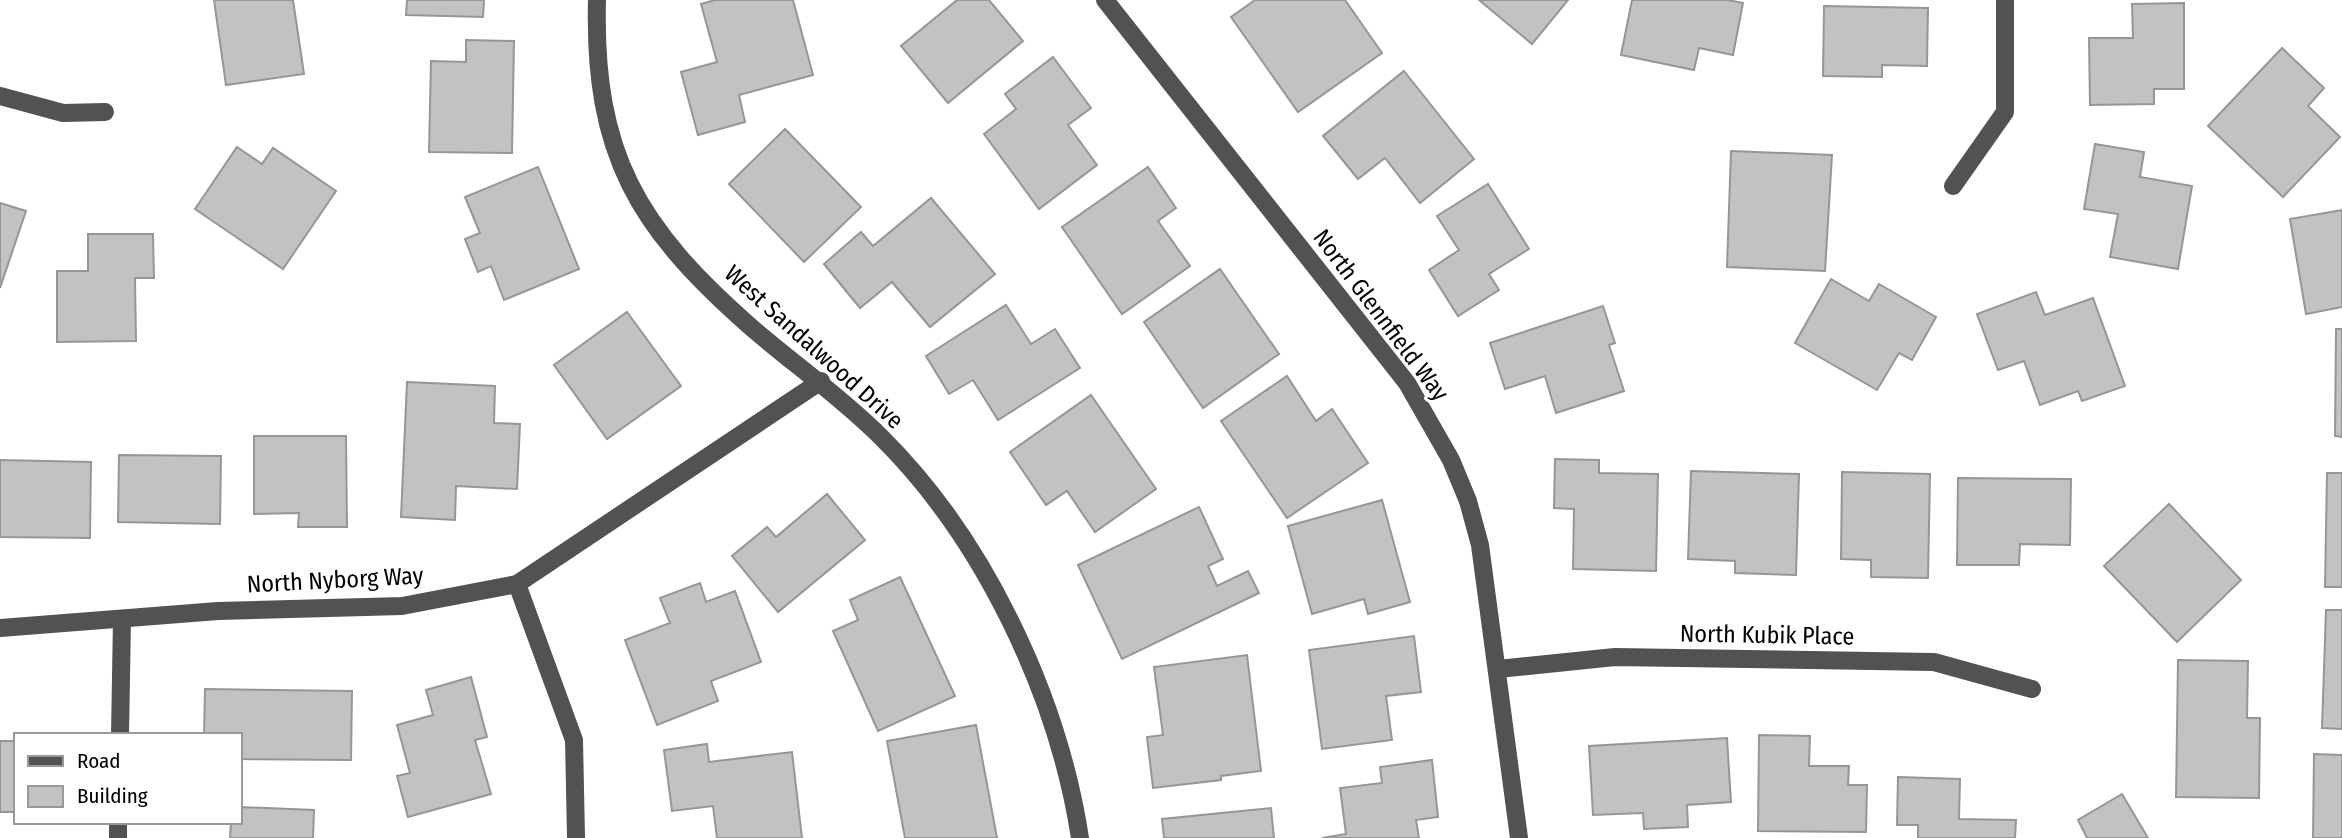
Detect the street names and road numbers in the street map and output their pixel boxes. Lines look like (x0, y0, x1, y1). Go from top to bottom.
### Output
street label: North Glennfield Way (1307, 224, 1455, 406)
street label: West Sandalwood Drive (719, 259, 909, 435)
street label: North Nyborg Way (246, 561, 424, 599)
street label: North Kubik Place (1680, 619, 1854, 651)

